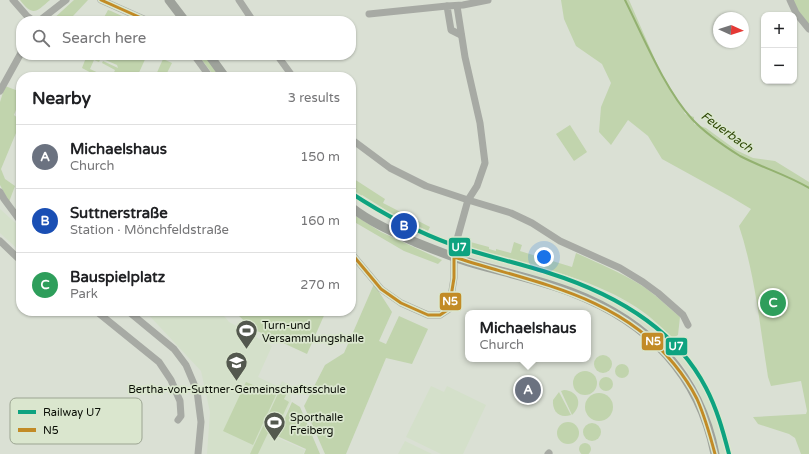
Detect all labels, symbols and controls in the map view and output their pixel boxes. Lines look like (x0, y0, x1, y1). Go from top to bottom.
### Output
north arrow (713, 12, 749, 48)
map controls (761, 12, 797, 84)
button: + (761, 12, 797, 48)
search box (16, 16, 356, 60)
icon: search (30, 27, 52, 49)
text: Search here (62, 29, 146, 47)
button: − (761, 48, 797, 84)
text: Nearby (32, 88, 91, 109)
text: 3 results (288, 90, 340, 106)
water label: Feuerbach (698, 109, 756, 156)
text: Michaelshaus (70, 140, 167, 158)
text: A (40, 149, 50, 165)
text: 150 m (300, 149, 340, 165)
text: Church (70, 158, 114, 174)
text: Suttnerstraße (70, 204, 168, 222)
pin: B (391, 211, 417, 241)
text: B (40, 213, 50, 229)
text: 160 m (300, 213, 340, 229)
text: Station · Mönchfeldstraße (70, 222, 229, 238)
line badge: U7 (448, 237, 471, 257)
text: U7 (451, 241, 467, 254)
your location (534, 247, 554, 267)
text: Bauspielplatz (70, 268, 165, 286)
text: C (40, 277, 50, 293)
text: 270 m (300, 277, 340, 293)
text: Park (70, 286, 98, 302)
pin: C (760, 288, 786, 318)
line badge: N5 (439, 292, 462, 311)
text: N5 (442, 295, 458, 308)
popup (465, 310, 591, 362)
sports icon: Turn-und Versammlungshalle (234, 318, 260, 351)
place label: Turn-und Versammlungshalle (262, 319, 364, 345)
text: Michaelshaus (480, 319, 576, 337)
line badge: N5 (641, 332, 664, 351)
text: N5 (645, 335, 661, 348)
text: Church (480, 337, 524, 353)
line badge: U7 (665, 337, 688, 356)
text: U7 (668, 340, 684, 353)
school or university icon: Bertha-von-Suttner-Gemeinschaftsschule (224, 350, 250, 383)
pin: A (515, 375, 541, 405)
place label: Bertha-von-Suttner-Gemeinschaftsschule (128, 383, 346, 396)
legend (10, 398, 142, 444)
text: Railway U7 (43, 406, 101, 419)
sports icon: Sporthalle Freiberg (262, 410, 288, 443)
place label: Sporthalle Freiberg (290, 411, 343, 437)
text: N5 (43, 424, 59, 437)

